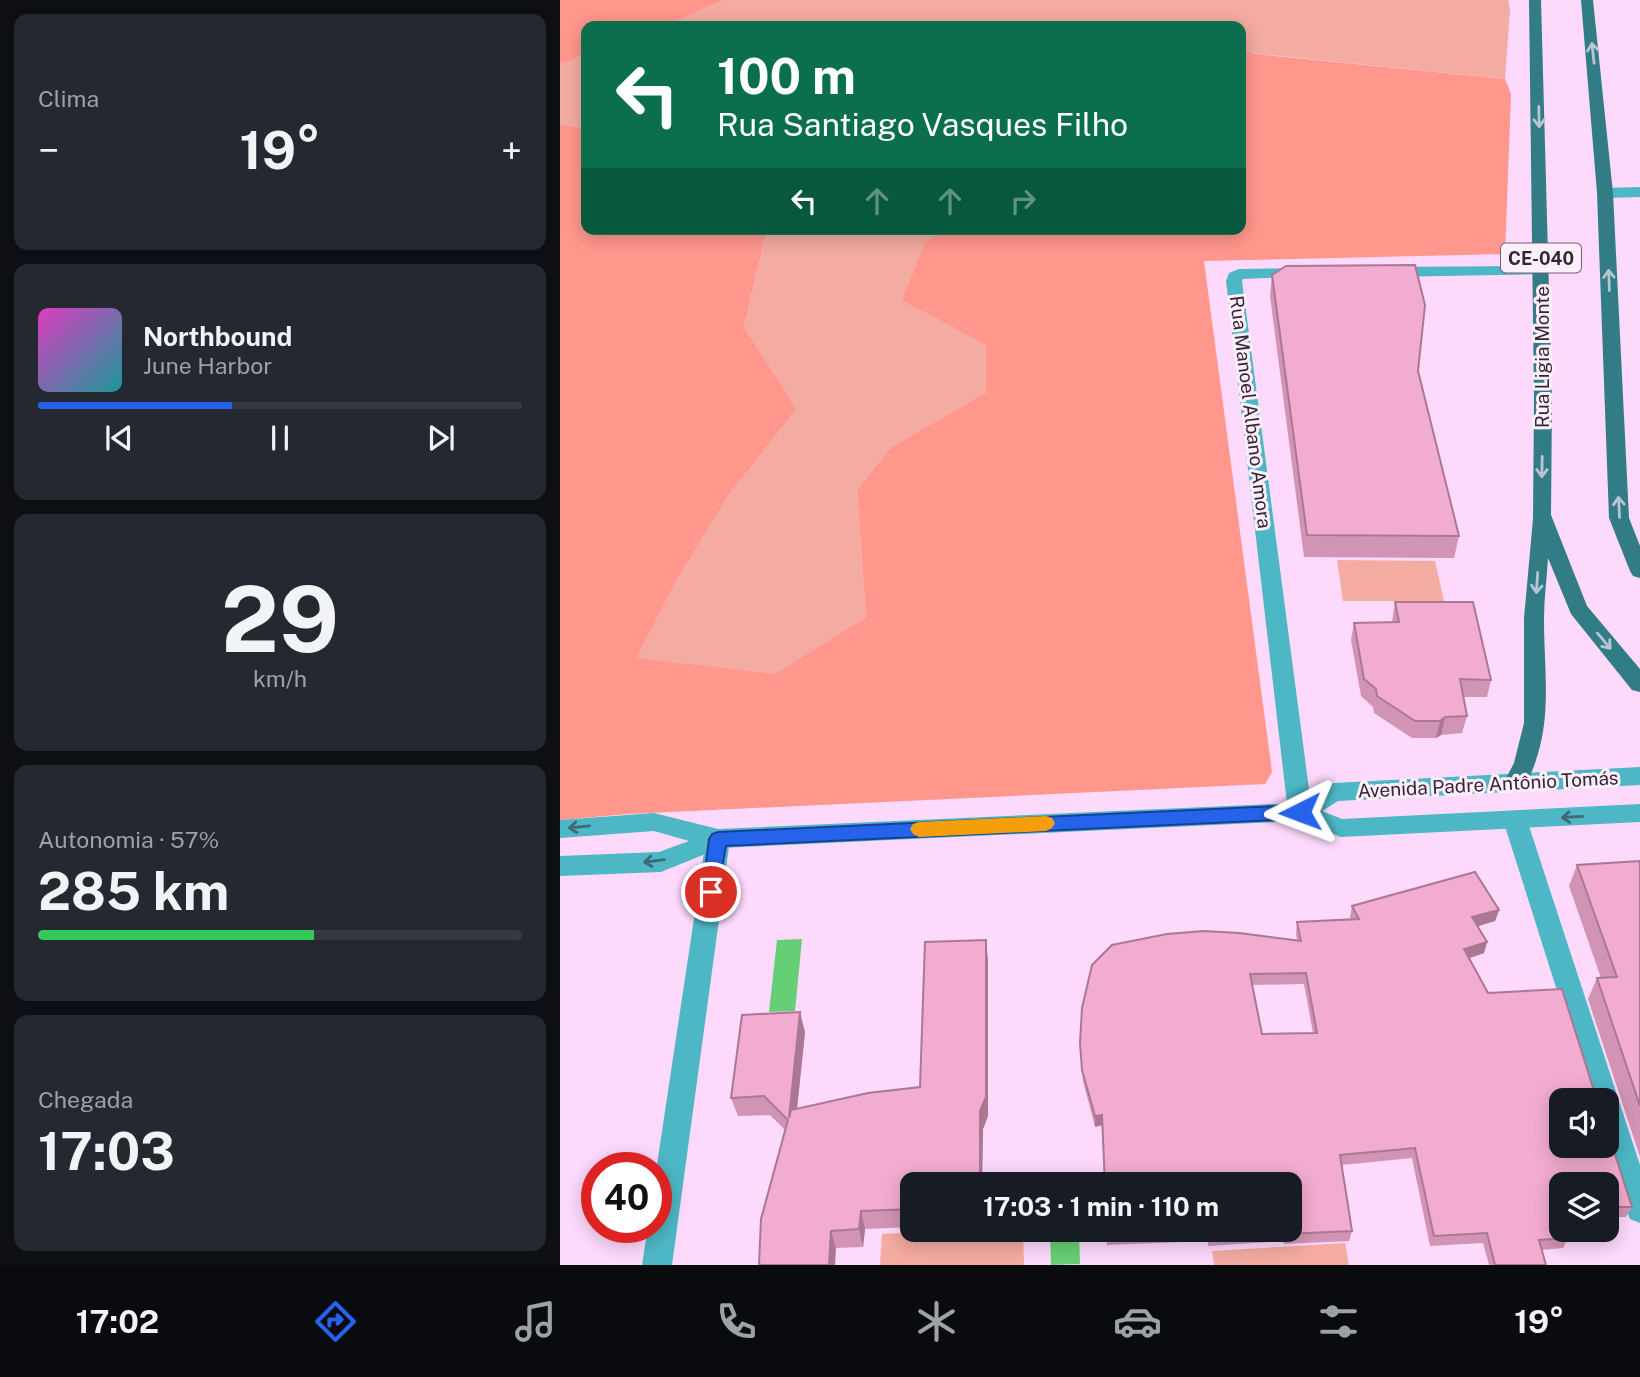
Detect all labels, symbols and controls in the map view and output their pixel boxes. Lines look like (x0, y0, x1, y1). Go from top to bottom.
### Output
one-way arrow (1586, 42, 1599, 64)
text: 100 m (717, 47, 856, 105)
icon: left (602, 49, 693, 140)
text: Clima (38, 85, 99, 112)
one-way arrow (1532, 105, 1546, 128)
text: Rua Santiago Vasques Filho (717, 106, 1128, 143)
text: 19° (239, 120, 321, 181)
text: − (38, 128, 59, 173)
text: + (501, 128, 522, 173)
icon: left (785, 182, 823, 220)
icon: ahead (858, 182, 896, 220)
icon: ahead (931, 182, 969, 220)
icon: right (1004, 182, 1042, 220)
road number: CE-040 (1501, 244, 1581, 272)
one-way arrow (1602, 268, 1615, 291)
street label: Rua Ligia Monte (1531, 286, 1553, 428)
street label: Rua Manoel Albano Amora (1226, 294, 1276, 530)
text: Northbound (143, 321, 292, 352)
text: June Harbor (143, 352, 272, 379)
icon: previous (100, 419, 138, 457)
icon: pause (261, 419, 299, 457)
icon: next (422, 419, 460, 457)
one-way arrow (1535, 455, 1549, 478)
one-way arrow (1612, 496, 1625, 519)
text: 29 (221, 566, 339, 672)
one-way arrow (1530, 572, 1543, 595)
one-way arrow (1596, 631, 1612, 649)
text: km/h (253, 665, 307, 692)
street label: Avenida Padre Antônio Tomás (1357, 766, 1619, 802)
position arrow (1263, 775, 1337, 849)
one-way arrow (1561, 810, 1584, 823)
one-way arrow (568, 821, 591, 834)
text: Autonomia · 57% (38, 826, 219, 853)
one-way arrow (643, 855, 666, 868)
text: 285 km (38, 861, 229, 922)
pin (681, 862, 741, 922)
icon: arrive (692, 873, 730, 911)
text: Chegada (38, 1086, 133, 1113)
map controls (1549, 1088, 1619, 1242)
button: sound (1549, 1088, 1619, 1158)
text: 17:03 (38, 1121, 175, 1182)
speed limit sign: 40 (581, 1152, 672, 1243)
button: layers (1549, 1172, 1619, 1242)
text: 17:03 · 1 min · 110 m (983, 1191, 1219, 1222)
icon: directions (311, 1297, 360, 1346)
icon: music (511, 1297, 560, 1346)
icon: phone (712, 1297, 761, 1346)
icon: climate (912, 1297, 961, 1346)
icon: car (1113, 1297, 1162, 1346)
icon: filters (1314, 1297, 1363, 1346)
text: 17:02 (76, 1303, 159, 1340)
text: 19° (1514, 1303, 1564, 1340)

